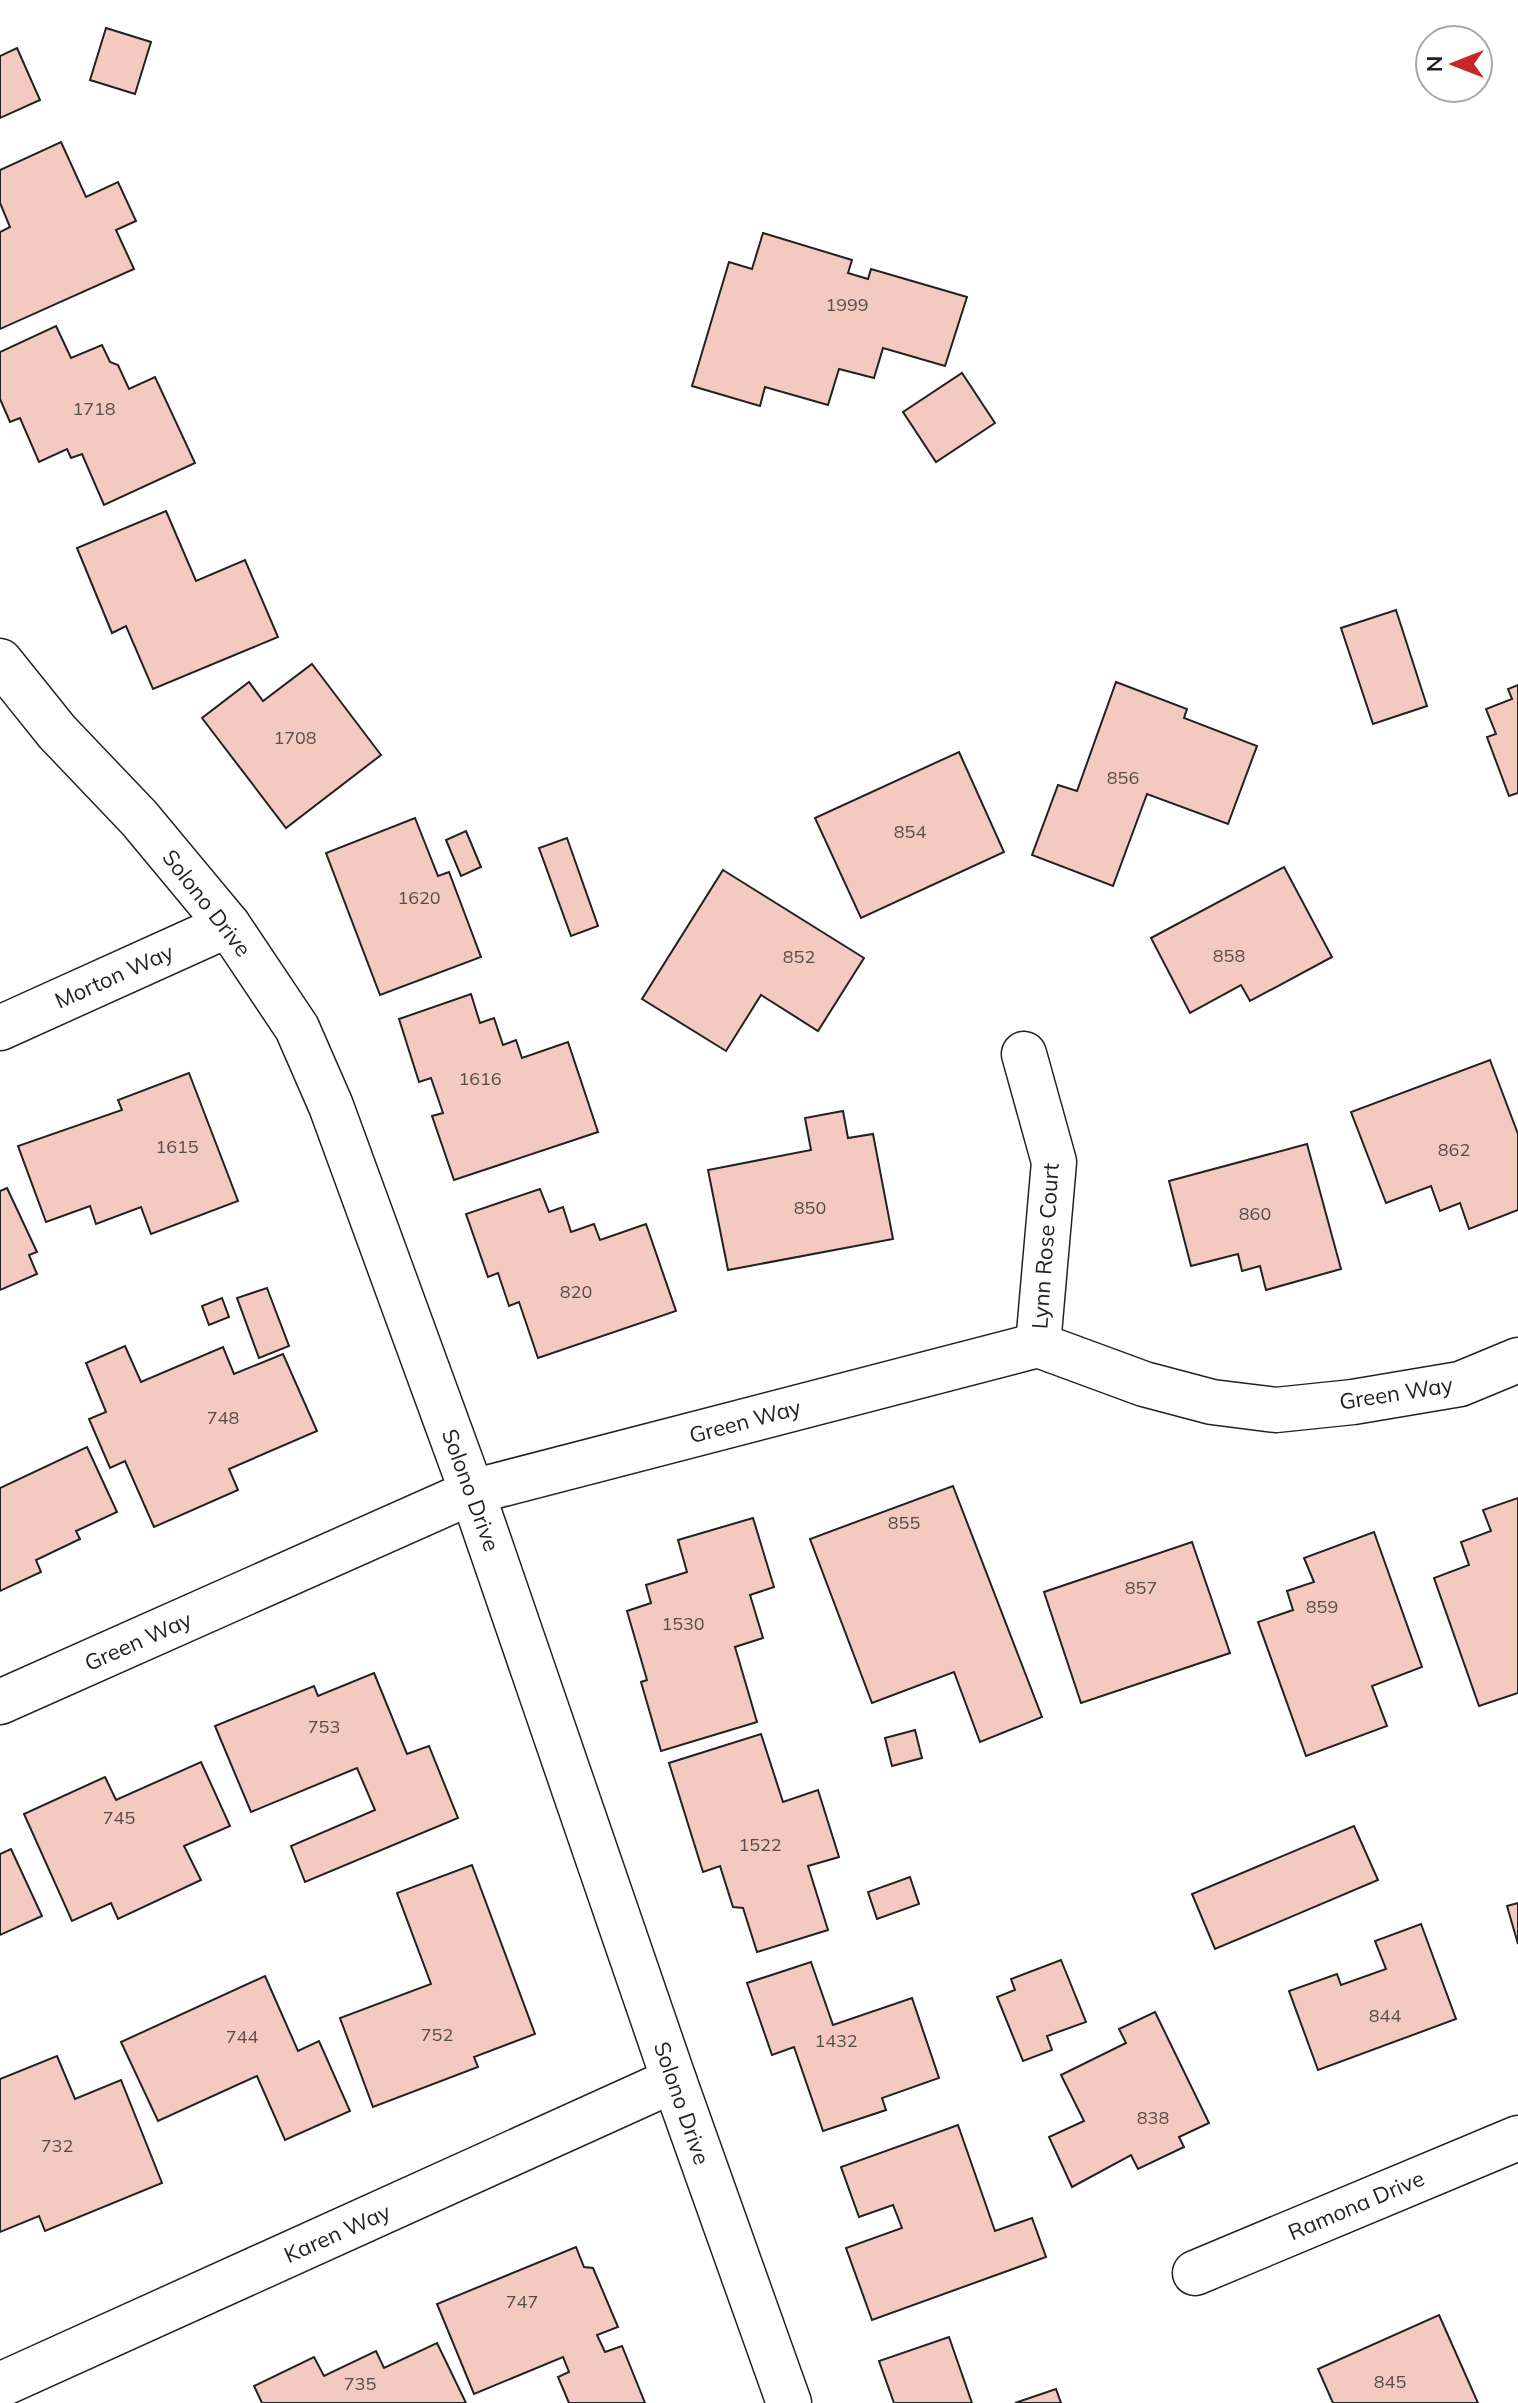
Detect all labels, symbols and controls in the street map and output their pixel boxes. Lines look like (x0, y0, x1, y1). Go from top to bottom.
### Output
north arrow (1414, 24, 1494, 104)
text: N (1420, 56, 1448, 72)
house number: 1999 (825, 293, 869, 316)
house number: 1718 (72, 397, 116, 420)
house number: 1708 (273, 726, 317, 749)
house number: 856 (1107, 766, 1139, 789)
house number: 854 (894, 820, 926, 843)
street label: Solono Drive (156, 844, 258, 962)
house number: 1620 (397, 886, 441, 909)
street label: Morton Way (50, 937, 178, 1015)
house number: 858 (1213, 944, 1245, 967)
house number: 852 (783, 945, 815, 968)
house number: 1616 (458, 1067, 502, 1090)
house number: 1615 (155, 1135, 199, 1158)
house number: 862 (1438, 1138, 1470, 1161)
street label: Lynn Rose Court (1025, 1162, 1065, 1330)
house number: 850 (794, 1196, 826, 1219)
house number: 860 (1239, 1202, 1271, 1225)
house number: 820 (560, 1280, 592, 1303)
street label: Green Way (1337, 1370, 1455, 1416)
street label: Green Way (686, 1393, 804, 1449)
house number: 748 (207, 1406, 239, 1429)
street label: Solono Drive (436, 1425, 506, 1555)
house number: 855 (888, 1511, 920, 1534)
house number: 857 (1125, 1576, 1157, 1599)
house number: 859 (1306, 1595, 1338, 1618)
street label: Green Way (80, 1605, 196, 1677)
house number: 1530 (661, 1612, 705, 1635)
house number: 753 (308, 1715, 340, 1738)
house number: 745 (103, 1806, 135, 1829)
house number: 1522 (738, 1833, 782, 1856)
house number: 844 (1369, 2004, 1401, 2027)
house number: 752 (421, 2023, 453, 2046)
house number: 744 (226, 2025, 258, 2048)
house number: 1432 (814, 2029, 858, 2052)
street label: Solono Drive (648, 2038, 716, 2168)
house number: 838 (1137, 2106, 1169, 2129)
house number: 732 (41, 2134, 73, 2157)
street label: Ramona Drive (1284, 2164, 1428, 2246)
street label: Karen Way (279, 2197, 395, 2269)
house number: 747 (506, 2290, 538, 2313)
house number: 845 (1374, 2370, 1406, 2393)
house number: 735 (344, 2372, 376, 2395)

